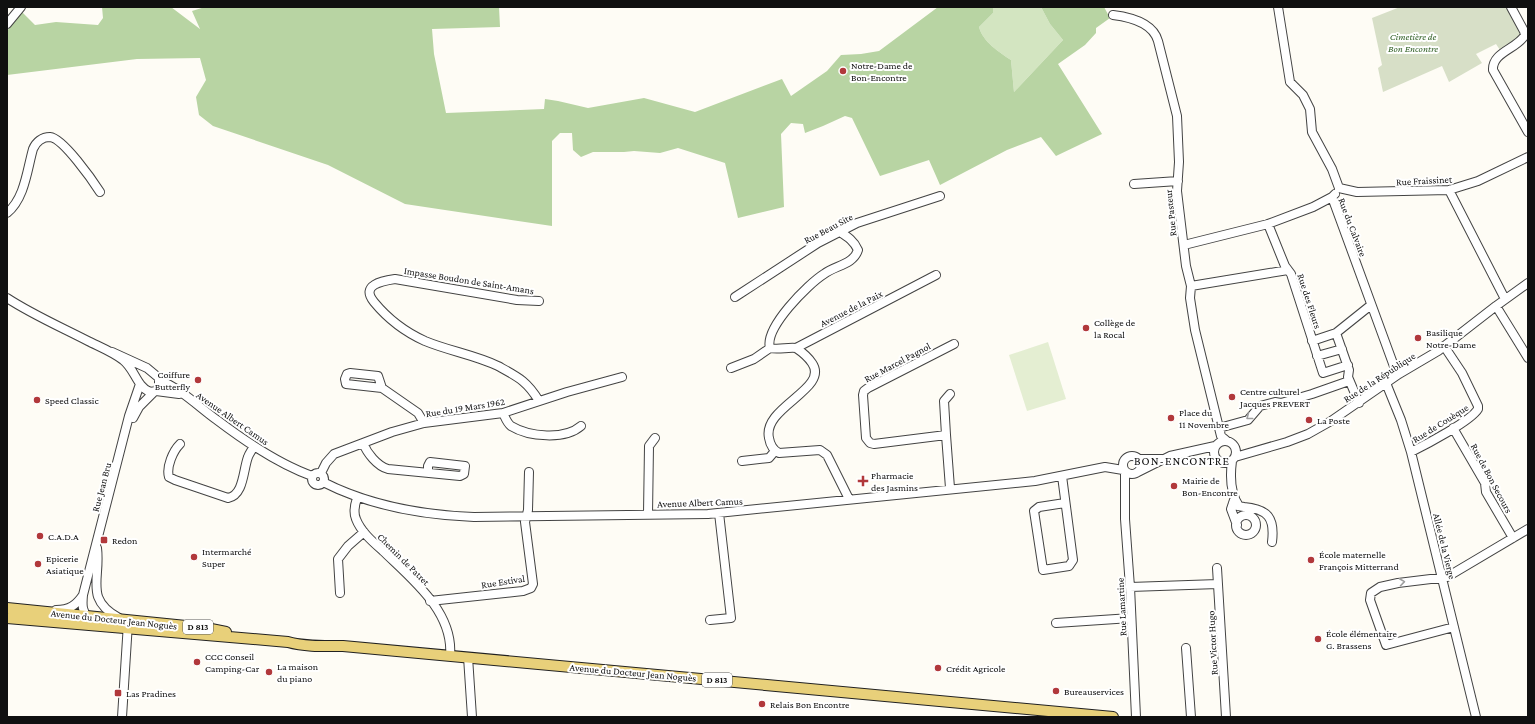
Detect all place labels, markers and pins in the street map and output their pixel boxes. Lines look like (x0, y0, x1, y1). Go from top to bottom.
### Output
place label: Notre-Dame de Bon-Encontre (851, 60, 913, 83)
marker: Notre-Dame de Bon-Encontre (838, 66, 848, 76)
place label: Collège de la Rocal (1094, 317, 1136, 340)
marker: Collège de la Rocal (1081, 323, 1091, 333)
place label: Basilique Notre-Dame (1426, 327, 1477, 350)
marker: Basilique Notre-Dame (1413, 333, 1423, 343)
place label: Coiffure Butterfly (155, 369, 191, 392)
marker: Coiffure Butterfly (193, 375, 203, 385)
place label: Centre culturel Jacques PREVERT (1239, 386, 1311, 409)
marker: Centre culturel Jacques PREVERT (1227, 392, 1237, 402)
marker: Speed Classic (32, 395, 42, 405)
place label: Speed Classic (45, 395, 99, 406)
place label: Place du 11 Novembre (1179, 407, 1229, 430)
marker: Place du 11 Novembre (1166, 413, 1176, 423)
marker: La Poste (1304, 415, 1314, 425)
place label: La Poste (1317, 415, 1350, 426)
place label: Pharmacie des Jasmins (871, 470, 918, 493)
place label: Mairie de Bon-Encontre (1182, 475, 1238, 498)
marker: Pharmacie des Jasmins (858, 476, 868, 486)
marker: Mairie de Bon-Encontre (1169, 481, 1179, 491)
marker: C.A.D.A (35, 531, 45, 541)
place label: C.A.D.A (48, 531, 79, 542)
marker: Redon (99, 535, 109, 545)
place label: Redon (112, 535, 138, 546)
place label: Intermarché Super (202, 546, 252, 569)
place label: École maternelle François Mitterrand (1319, 549, 1399, 572)
marker: Intermarché Super (189, 552, 199, 562)
place label: Epicerie Asiatique (46, 553, 84, 576)
marker: École maternelle François Mitterrand (1306, 555, 1316, 565)
marker: Epicerie Asiatique (33, 559, 43, 569)
place label: École élémentaire G. Brassens (1326, 628, 1397, 651)
marker: École élémentaire G. Brassens (1313, 634, 1323, 644)
place label: CCC Conseil Camping-Car (205, 651, 260, 674)
marker: CCC Conseil Camping-Car (192, 657, 202, 667)
place label: La maison du piano (277, 661, 319, 684)
marker: Crédit Agricole (933, 663, 943, 673)
place label: Crédit Agricole (946, 663, 1006, 674)
marker: La maison du piano (264, 667, 274, 677)
marker: Bureauservices (1051, 686, 1061, 696)
place label: Bureauservices (1064, 686, 1124, 697)
marker: Las Pradines (113, 688, 123, 698)
place label: Las Pradines (126, 688, 176, 699)
marker: Relais Bon Encontre (757, 699, 767, 709)
place label: Relais Bon Encontre (770, 699, 850, 710)

